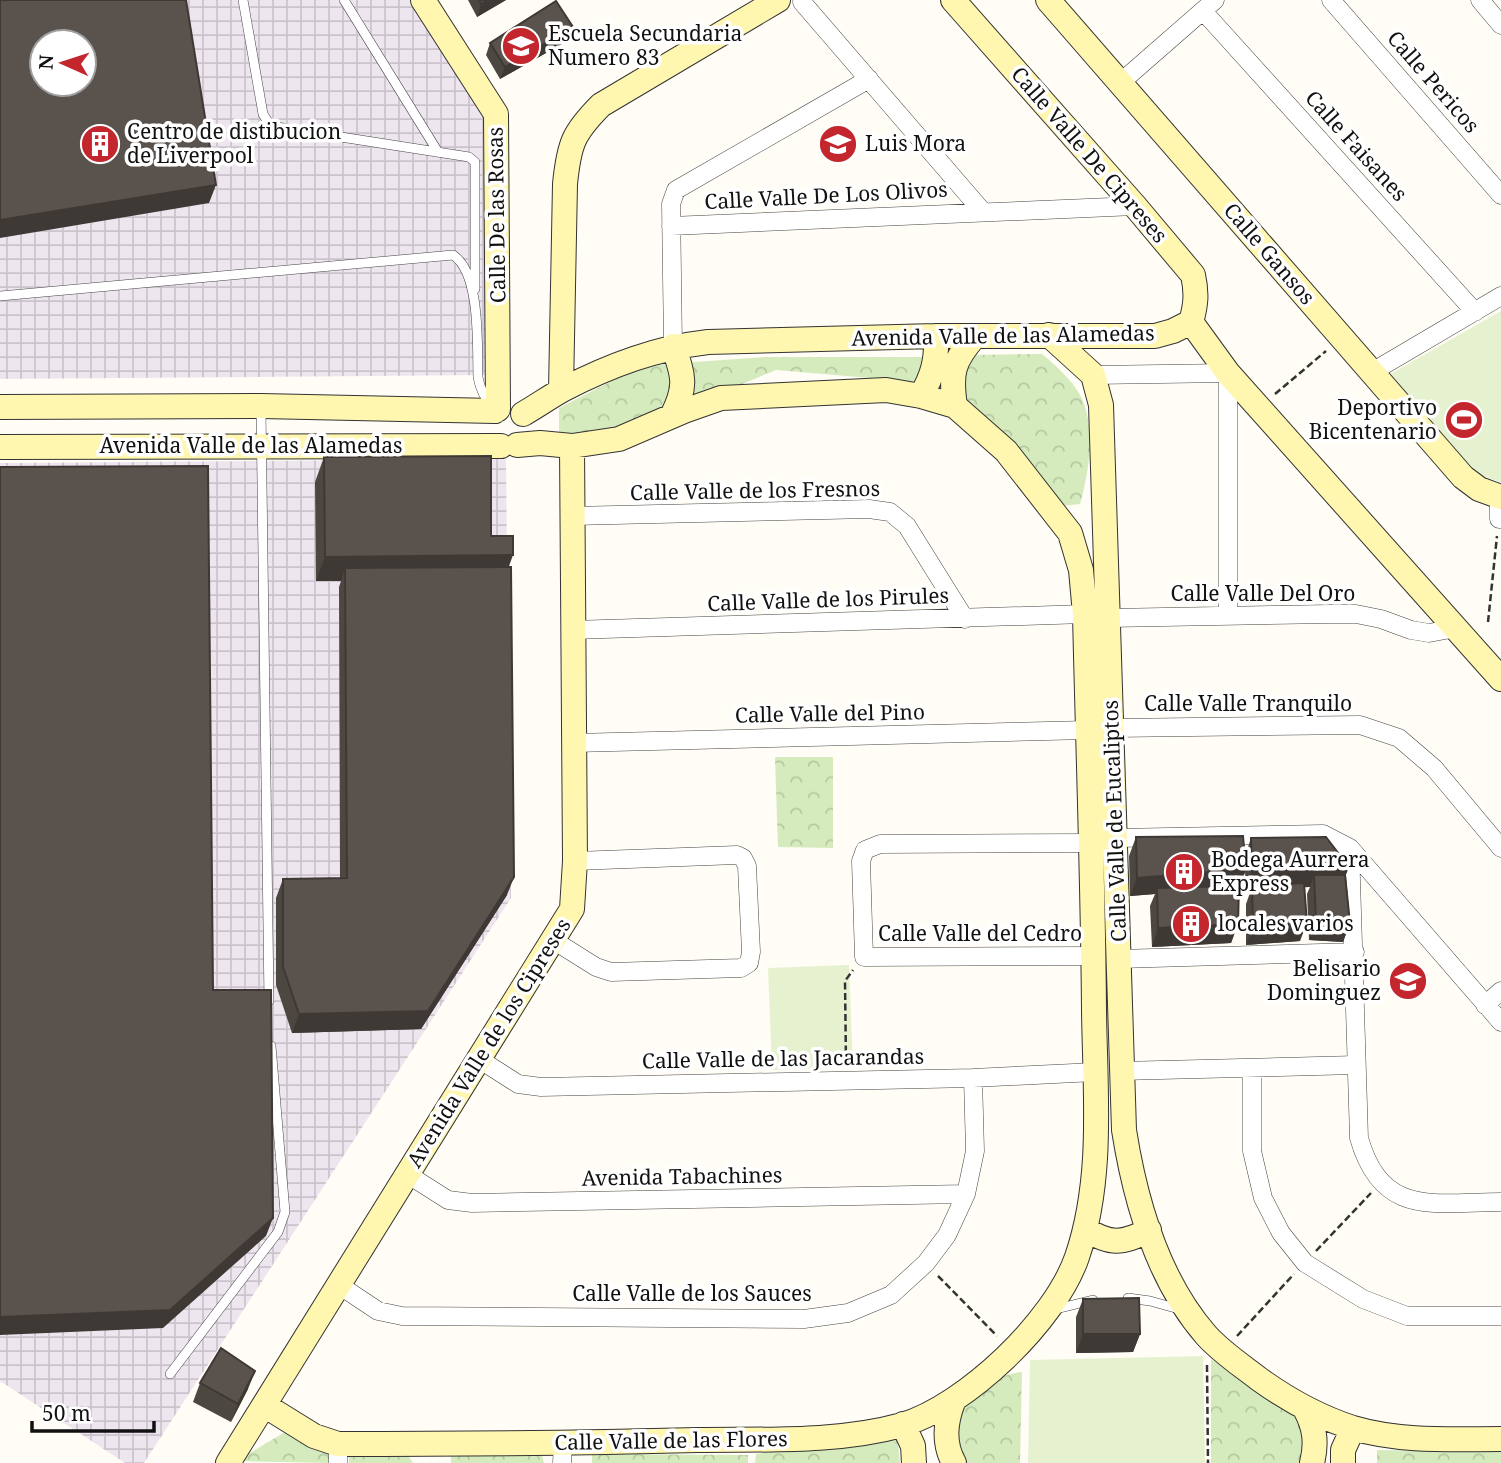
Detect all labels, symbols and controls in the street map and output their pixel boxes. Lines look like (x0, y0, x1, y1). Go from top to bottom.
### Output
place label: Escuela Secundaria Numero 83 (548, 19, 742, 71)
street label: Calle Pericos (1382, 24, 1486, 138)
school or university icon: Escuela Secundaria Numero 83 (500, 25, 542, 67)
north arrow (28, 28, 98, 98)
text: N (33, 54, 59, 70)
street label: Calle Valle De Cipreses (1005, 60, 1174, 248)
street label: Calle Faisanes (1299, 84, 1414, 207)
place label: Centro de distibucion de Liverpool (127, 117, 341, 169)
building icon: Centro de distibucion de Liverpool (79, 123, 121, 165)
school or university icon: Luis Mora (817, 123, 859, 165)
street label: Calle De las Rosas (480, 127, 512, 303)
place label: Luis Mora (865, 129, 966, 157)
street label: Calle Valle De Los Olivos (704, 175, 948, 215)
street label: Calle Gansos (1218, 197, 1322, 310)
street label: Avenida Valle de las Alamedas (851, 318, 1155, 352)
place label: Deportivo Bicentenario (1309, 393, 1437, 445)
sports icon: Deportivo Bicentenario (1443, 399, 1485, 441)
street label: Avenida Valle de las Alamedas (99, 431, 403, 459)
street label: Calle Valle de los Fresnos (630, 474, 880, 506)
street label: Calle Valle Del Oro (1171, 579, 1355, 607)
street label: Calle Valle de los Pirules (707, 581, 949, 617)
street label: Calle Valle Tranquilo (1144, 689, 1352, 717)
street label: Calle Valle del Pino (735, 697, 925, 729)
street label: Calle Valle de Eucaliptos (1096, 700, 1132, 943)
place label: Bodega Aurrera Express (1211, 845, 1370, 897)
building icon: Bodega Aurrera Express (1163, 851, 1205, 893)
building icon: locales varios (1170, 903, 1212, 945)
place label: locales varios (1218, 909, 1354, 937)
street label: Avenida Valle de los Cipreses (400, 913, 577, 1172)
street label: Calle Valle del Cedro (878, 919, 1082, 947)
place label: Belisario Dominguez (1267, 954, 1381, 1006)
school or university icon: Belisario Dominguez (1387, 960, 1429, 1002)
street label: Calle Valle de las Jacarandas (642, 1042, 924, 1074)
street label: Avenida Tabachines (581, 1160, 783, 1192)
street label: Calle Valle de los Sauces (572, 1279, 812, 1307)
scale bar (32, 1390, 154, 1434)
text: 50 m (42, 1399, 91, 1427)
street label: Calle Valle de las Flores (554, 1424, 788, 1456)

